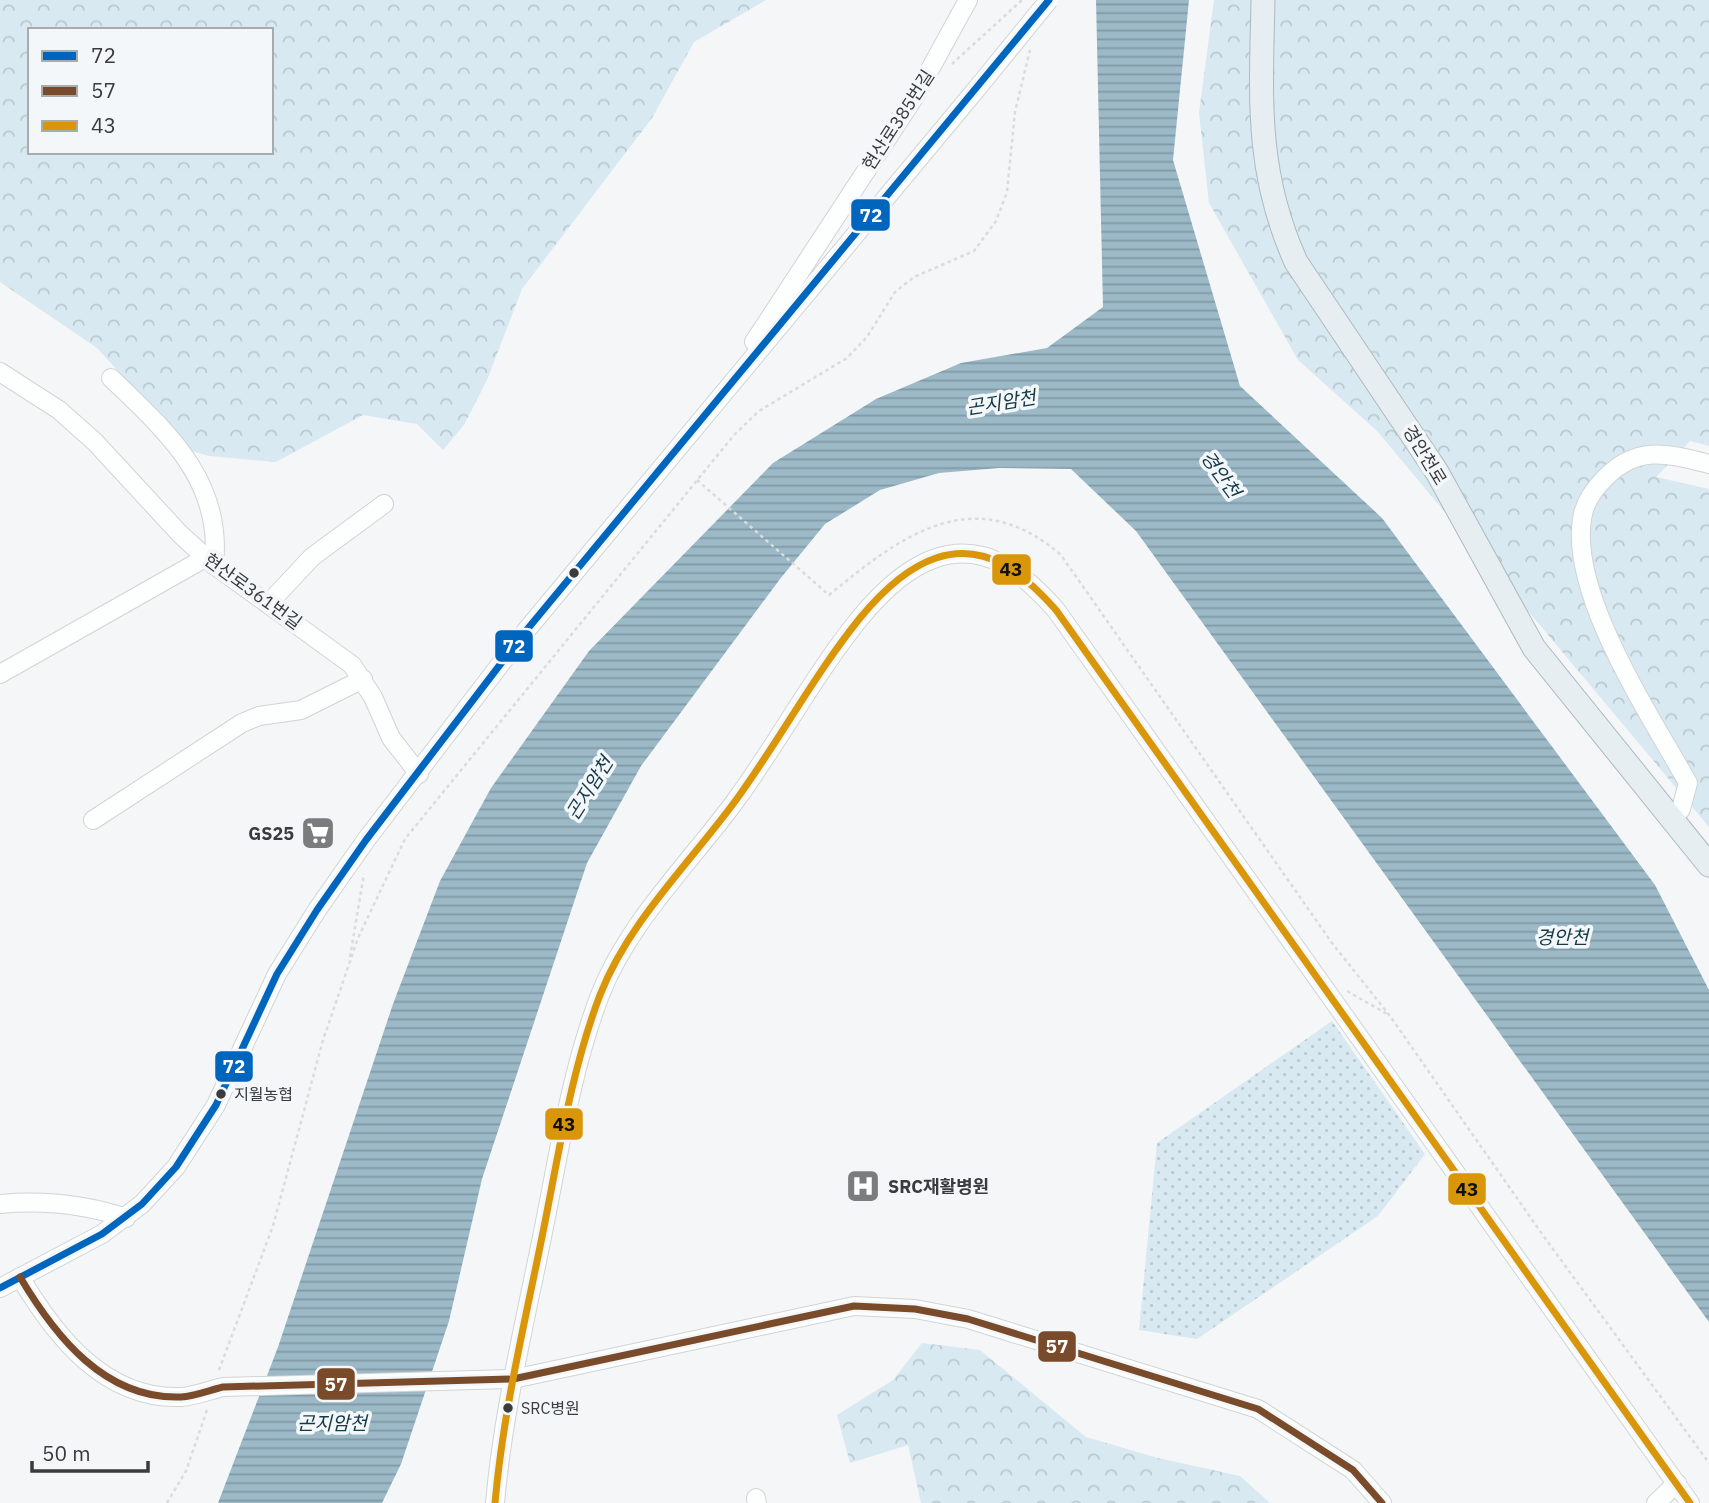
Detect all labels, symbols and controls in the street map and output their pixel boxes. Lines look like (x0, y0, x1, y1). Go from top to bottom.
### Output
legend (28, 28, 273, 154)
text: 72 (91, 41, 116, 69)
street label: 현산로385번길 (857, 65, 939, 175)
text: 57 (91, 76, 116, 104)
text: 43 (91, 111, 116, 139)
line badge: 72 (850, 198, 891, 232)
text: 72 (860, 203, 882, 227)
water label: 곤지암천 (965, 384, 1039, 419)
street label: 경안천로 (1398, 421, 1452, 489)
water label: 경안천 (1196, 446, 1247, 503)
street label: 현산로361번길 (200, 548, 306, 634)
line badge: 43 (991, 553, 1032, 586)
text: 43 (1000, 557, 1022, 581)
unlabelled marker (567, 566, 581, 580)
line badge: 72 (494, 629, 534, 663)
text: 72 (503, 634, 525, 658)
water label: 곤지암천 (560, 751, 619, 824)
supermarket icon: GS25 (299, 814, 337, 852)
place label: GS25 (248, 822, 294, 845)
water label: 경안천 (1536, 925, 1590, 949)
line badge: 72 (214, 1050, 254, 1083)
text: 72 (223, 1054, 245, 1078)
place label: 지월농협 (234, 1084, 293, 1104)
marker: 지월농협 (214, 1087, 228, 1101)
line badge: 43 (544, 1107, 584, 1141)
text: 43 (553, 1112, 575, 1136)
hospital icon: SRC재활병원 (844, 1167, 882, 1205)
line badge: 43 (1447, 1172, 1487, 1206)
place label: SRC재활병원 (888, 1175, 989, 1198)
text: 43 (1456, 1177, 1478, 1201)
line badge: 57 (1037, 1330, 1077, 1363)
text: 57 (1046, 1334, 1068, 1358)
line badge: 57 (316, 1367, 356, 1401)
text: 57 (325, 1372, 347, 1396)
place label: SRC병원 (521, 1398, 580, 1418)
marker: SRC병원 (501, 1401, 515, 1415)
water label: 곤지암천 (297, 1411, 368, 1435)
scale bar (32, 1430, 147, 1474)
text: 50 m (42, 1439, 91, 1467)

